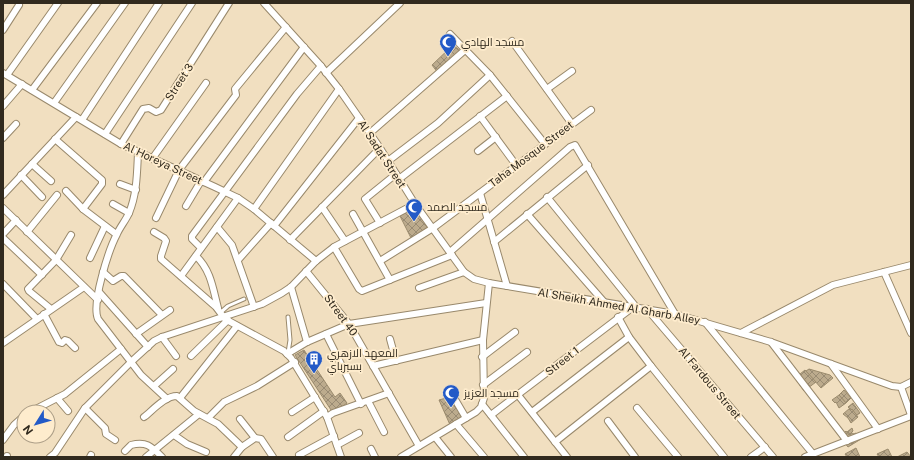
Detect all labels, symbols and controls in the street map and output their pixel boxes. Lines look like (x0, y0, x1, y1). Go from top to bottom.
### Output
mosque icon: مسجد الهادي (438, 32, 458, 57)
place label: مسجد الهادي (461, 36, 524, 51)
street label: Street 3 (163, 61, 195, 103)
street label: Al Sadat Street (356, 118, 408, 190)
street label: Taha Mosque Street (487, 118, 575, 190)
street label: Al Horeya Street (122, 140, 204, 186)
mosque icon: مسجد الصمد (404, 197, 424, 222)
place label: مسجد الصمد (427, 201, 487, 213)
street label: Al Sheikh Ahmed Al Gharb Alley (537, 286, 701, 326)
street label: Street 40 (322, 292, 360, 338)
street label: Street 1 (543, 344, 581, 378)
street label: Al Fardous Street (676, 345, 744, 421)
place label: المعهد الازهري بسبرباي (327, 347, 398, 375)
building icon: المعهد الازهري بسبرباي (304, 349, 324, 374)
mosque icon: مسجد العزيز (441, 383, 461, 408)
place label: مسجد العزيز (463, 387, 519, 400)
north arrow (16, 404, 56, 444)
text: N (21, 423, 35, 437)

